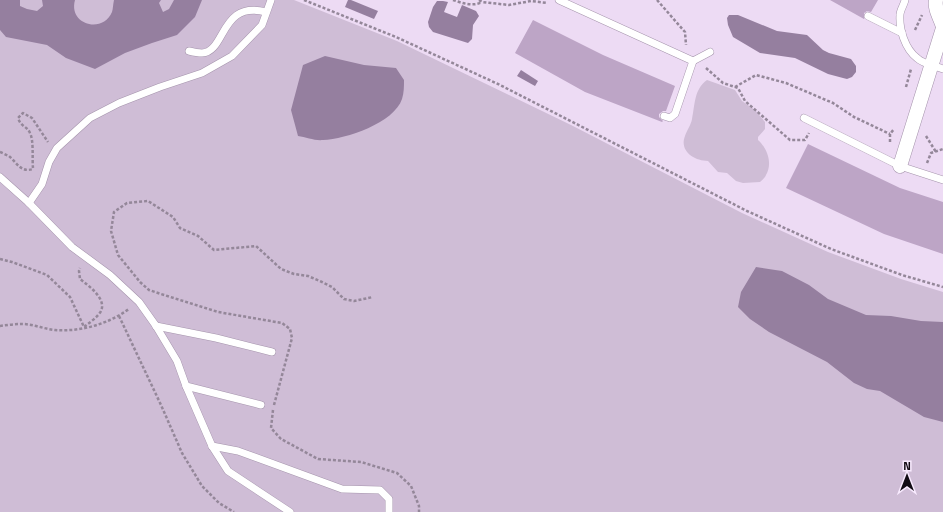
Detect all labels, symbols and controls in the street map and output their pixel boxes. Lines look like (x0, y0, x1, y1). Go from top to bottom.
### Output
north arrow (887, 456, 927, 496)
text: N (903, 458, 911, 474)

